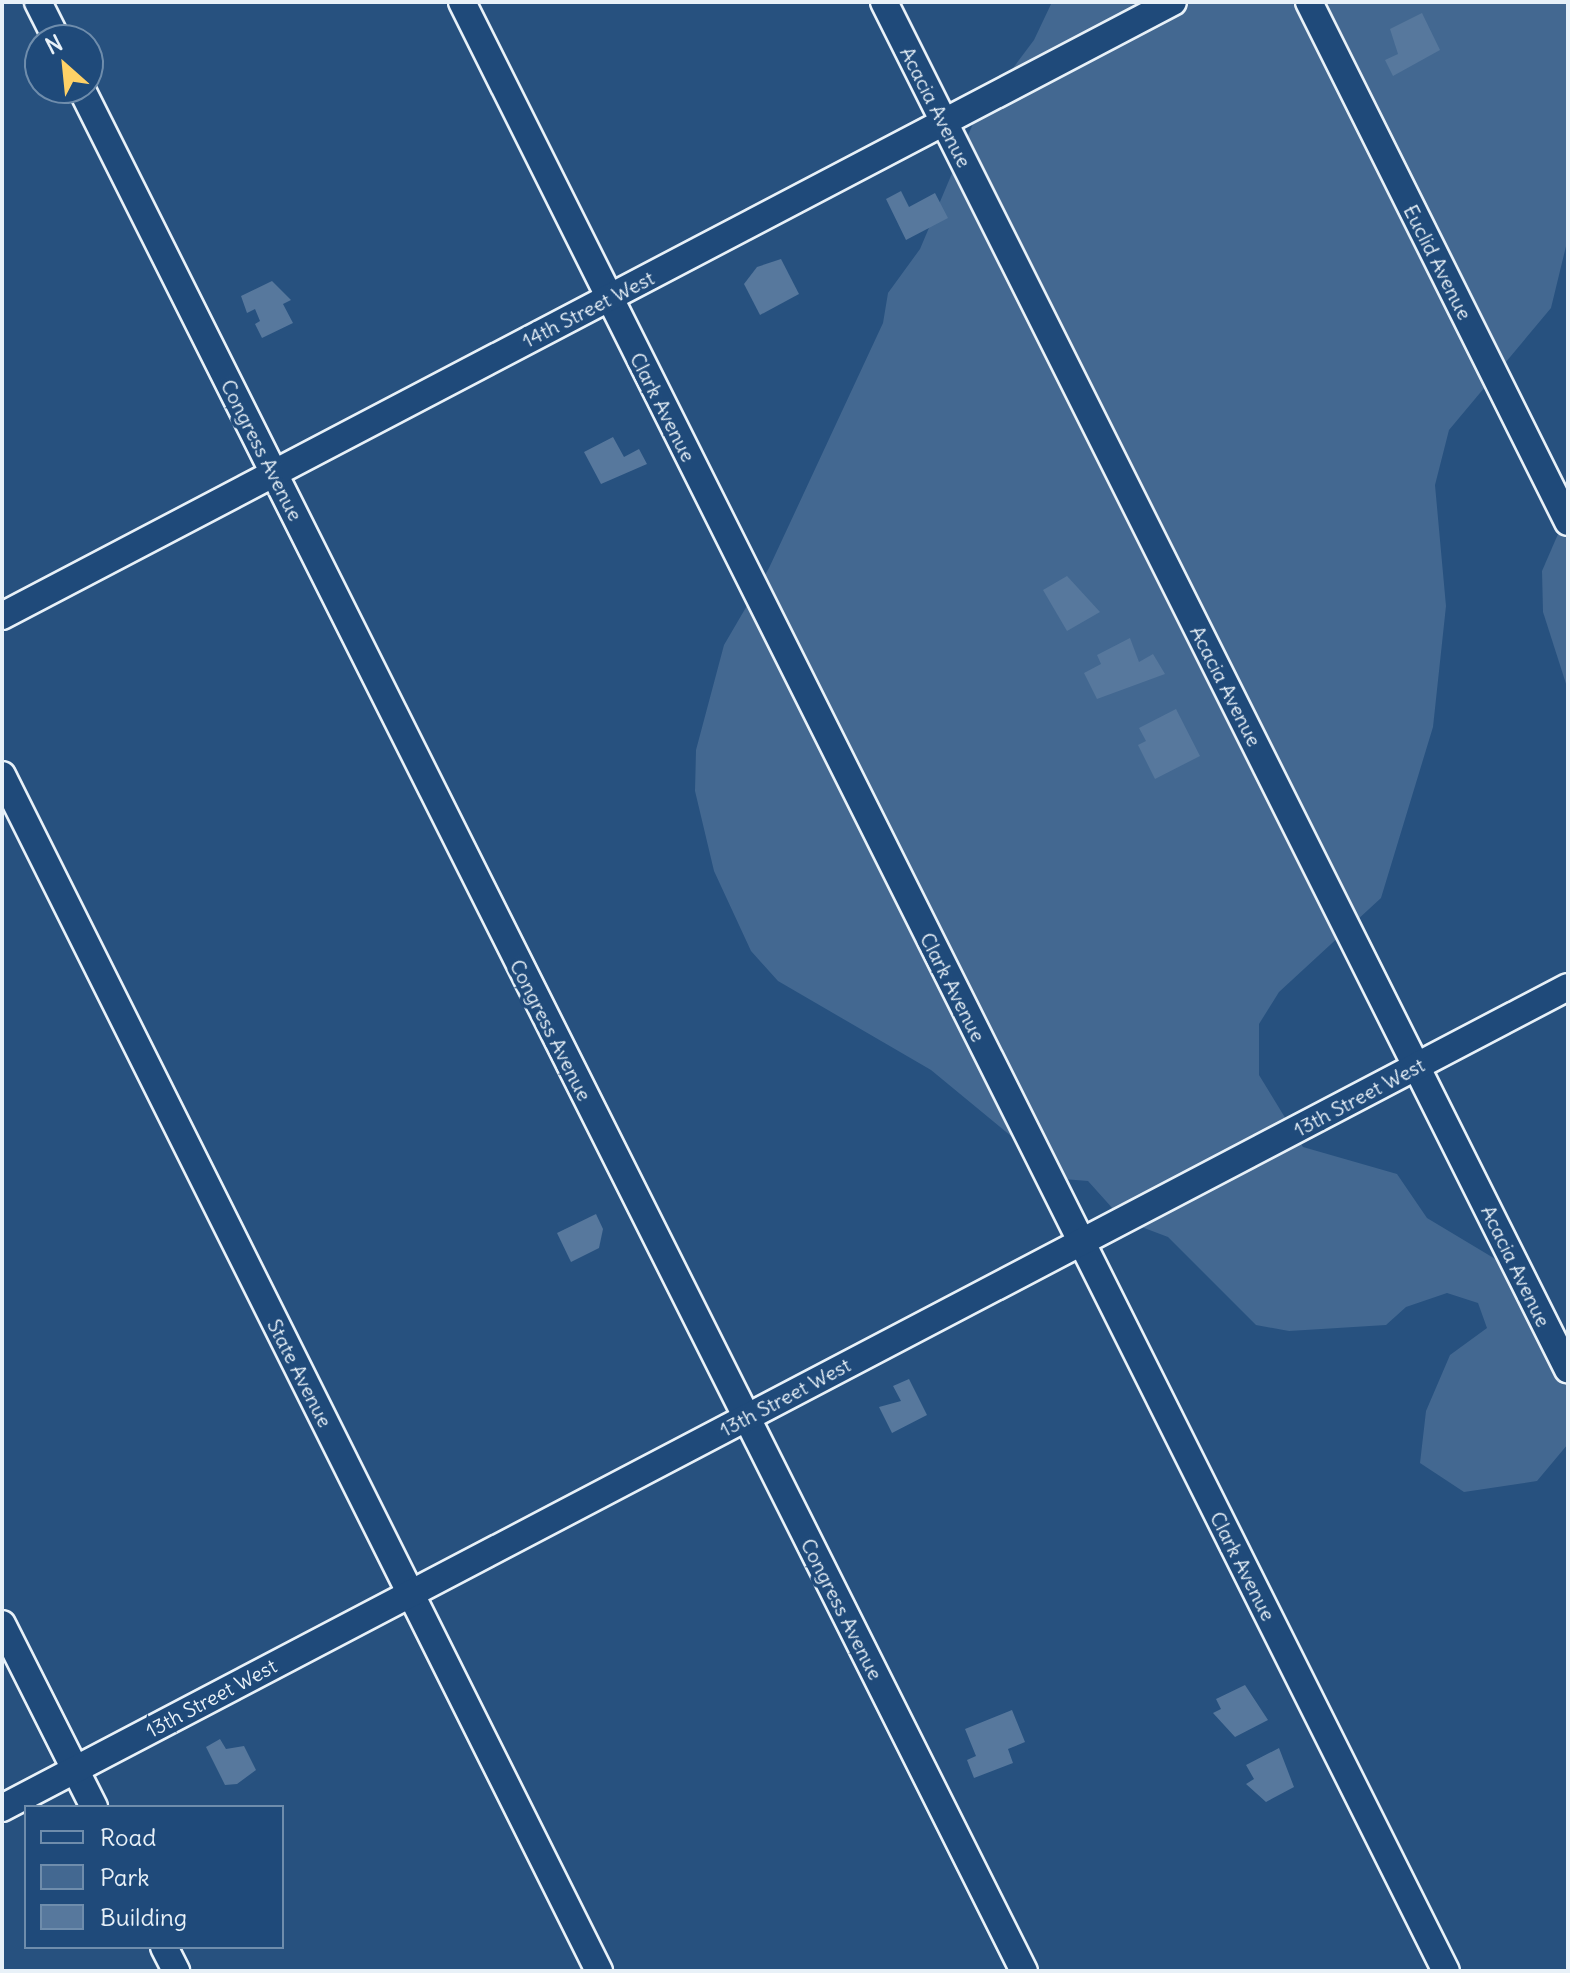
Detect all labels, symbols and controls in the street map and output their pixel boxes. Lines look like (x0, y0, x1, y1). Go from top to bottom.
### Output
north arrow (24, 24, 104, 104)
text: N (41, 28, 67, 60)
street label: Acacia Avenue (895, 43, 977, 171)
street label: Euclid Avenue (1399, 201, 1477, 323)
street label: 14th Street West (518, 265, 658, 353)
street label: Clark Avenue (625, 348, 701, 466)
street label: Congress Avenue (216, 375, 308, 525)
street label: Acacia Avenue (1185, 622, 1267, 750)
street label: Clark Avenue (915, 928, 991, 1046)
street label: Congress Avenue (505, 955, 597, 1105)
street label: 13th Street West (1290, 1052, 1428, 1142)
street label: Acacia Avenue (1476, 1201, 1556, 1331)
street label: State Avenue (263, 1315, 337, 1431)
street label: 13th Street West (716, 1352, 854, 1442)
street label: Clark Avenue (1205, 1507, 1281, 1625)
street label: Congress Avenue (796, 1534, 888, 1684)
street label: 13th Street West (142, 1653, 280, 1743)
legend (24, 1805, 284, 1949)
text: Road (100, 1822, 156, 1852)
text: Park (100, 1862, 150, 1892)
text: Building (100, 1902, 187, 1932)

